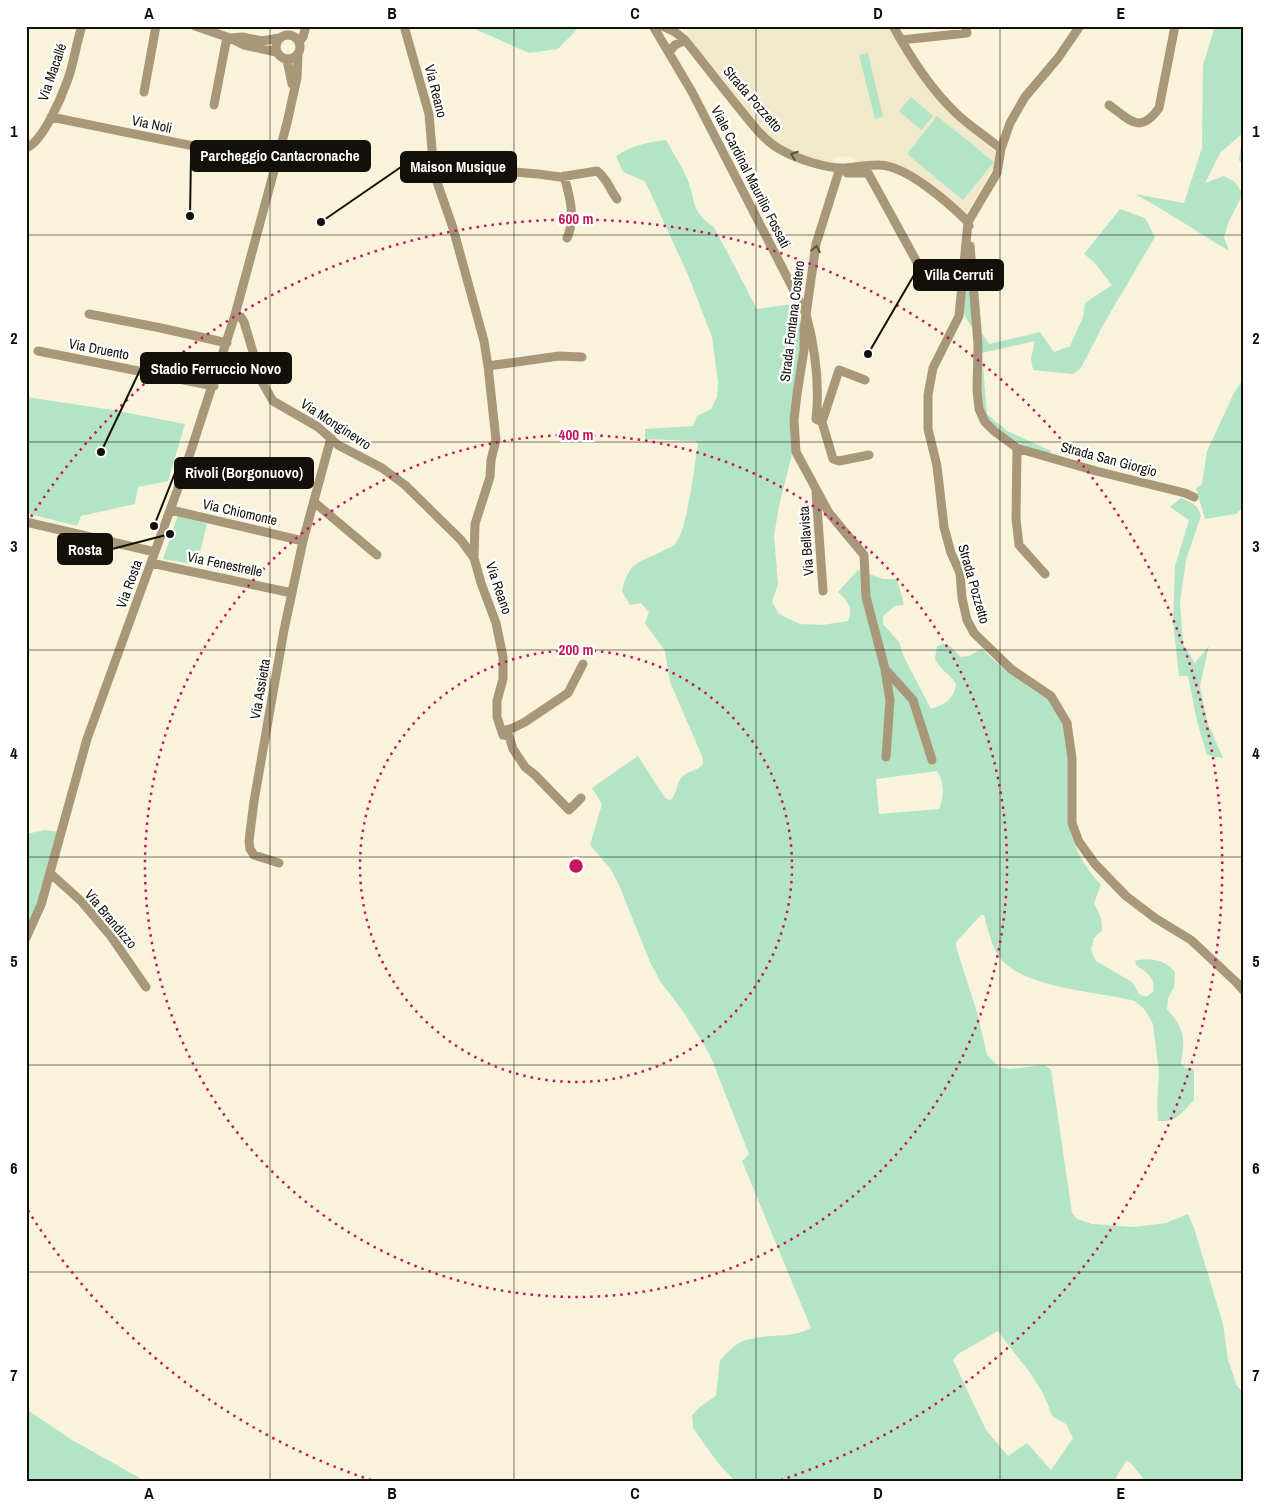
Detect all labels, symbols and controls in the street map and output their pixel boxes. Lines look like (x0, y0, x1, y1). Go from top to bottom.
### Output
text: A (144, 2, 154, 24)
text: B (387, 2, 397, 24)
text: C (630, 2, 640, 24)
text: D (873, 2, 883, 24)
text: E (1117, 2, 1126, 24)
street label: Via Macallé (34, 41, 70, 103)
street label: Strada Pozzetto (719, 62, 787, 136)
street label: Via Reano (421, 63, 451, 119)
street label: Viale Cardinal Maurilio Fossati (707, 103, 795, 251)
street label: Via Noli (130, 111, 174, 137)
text: 1 (10, 120, 18, 142)
text: 1 (1252, 120, 1260, 142)
callout: Parcheggio Cantacronache (191, 141, 370, 171)
text: Parcheggio Cantacronache (200, 145, 360, 166)
one-way arrow (790, 151, 798, 161)
callout: Maison Musique (401, 152, 516, 182)
text: Maison Musique (410, 156, 506, 177)
text: 600 m (559, 208, 593, 229)
one-way arrow (810, 245, 821, 253)
street label: Strada Fontana Costero (776, 259, 808, 383)
callout: Villa Cerruti (914, 260, 1003, 290)
text: Villa Cerruti (925, 264, 993, 285)
text: 2 (10, 327, 18, 349)
text: 2 (1252, 327, 1260, 349)
street label: Via Druento (67, 334, 131, 364)
callout: Stadio Ferruccio Novo (141, 353, 291, 383)
text: Stadio Ferruccio Novo (151, 358, 281, 379)
street label: Via Monginevro (297, 394, 375, 454)
text: 400 m (559, 424, 593, 445)
street label: Strada San Giorgio (1059, 438, 1159, 480)
callout: Rivoli (Borgonuovo) (175, 458, 313, 488)
text: Rivoli (Borgonuovo) (185, 462, 303, 483)
street label: Via Chiomonte (201, 495, 279, 529)
street label: Via Bellavista (795, 505, 817, 577)
callout: Rosta (58, 534, 112, 564)
text: 3 (10, 535, 18, 557)
text: 3 (1252, 535, 1260, 557)
text: Rosta (68, 539, 102, 560)
street label: Strada Pozzetto (954, 542, 994, 626)
street label: Via Fenestrelle (186, 547, 264, 581)
street label: Via Rosta (112, 557, 146, 611)
street label: Via Reano (482, 560, 516, 616)
text: 200 m (559, 639, 593, 660)
street label: Via Assietta (246, 657, 274, 721)
text: 4 (10, 742, 18, 764)
text: 4 (1252, 742, 1260, 764)
centre of rings (567, 857, 585, 875)
street label: Via Brandizzo (81, 886, 141, 952)
text: 5 (10, 950, 18, 972)
text: 5 (1252, 950, 1260, 972)
text: 6 (10, 1157, 18, 1179)
text: 6 (1252, 1157, 1260, 1179)
text: 7 (10, 1364, 18, 1386)
text: 7 (1252, 1364, 1260, 1386)
text: A (144, 1482, 154, 1504)
text: B (387, 1482, 397, 1504)
text: C (630, 1482, 640, 1504)
text: D (873, 1482, 883, 1504)
text: E (1117, 1482, 1126, 1504)

